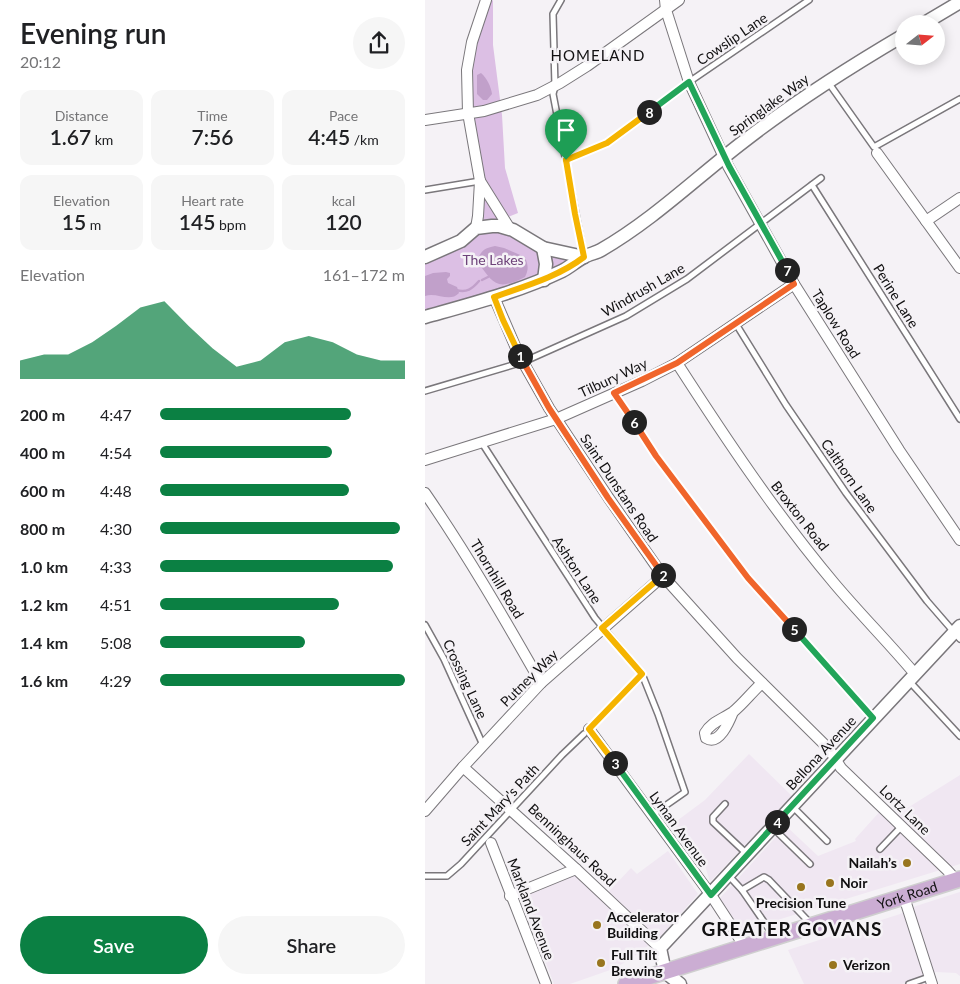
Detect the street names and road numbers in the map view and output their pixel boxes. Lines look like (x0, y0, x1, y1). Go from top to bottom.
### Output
street label: Cowslip Lane (693, 9, 770, 68)
street label: Springlake Way (726, 70, 812, 139)
street label: Windrush Lane (598, 259, 687, 320)
street label: Perine Lane (870, 261, 923, 331)
street label: Taplow Road (809, 286, 864, 361)
street label: Tilbury Way (576, 354, 650, 401)
street label: Saint Dunstans Road (577, 430, 662, 545)
street label: Calthorn Lane (818, 436, 881, 516)
street label: Broxton Road (768, 477, 833, 554)
street label: Ashton Lane (549, 533, 605, 607)
street label: Thornhill Road (467, 536, 528, 621)
street label: Crossing Lane (440, 636, 491, 721)
street label: Putney Way (496, 645, 561, 710)
street label: Bellona Avenue (782, 712, 859, 793)
street label: Saint Mary's Path (457, 760, 542, 849)
street label: Lortz Lane (876, 781, 934, 838)
street label: Lyman Avenue (646, 788, 712, 870)
street label: Benninghaus Road (525, 800, 620, 890)
street label: Markland Avenue (504, 856, 559, 962)
street label: York Road (875, 878, 939, 912)

